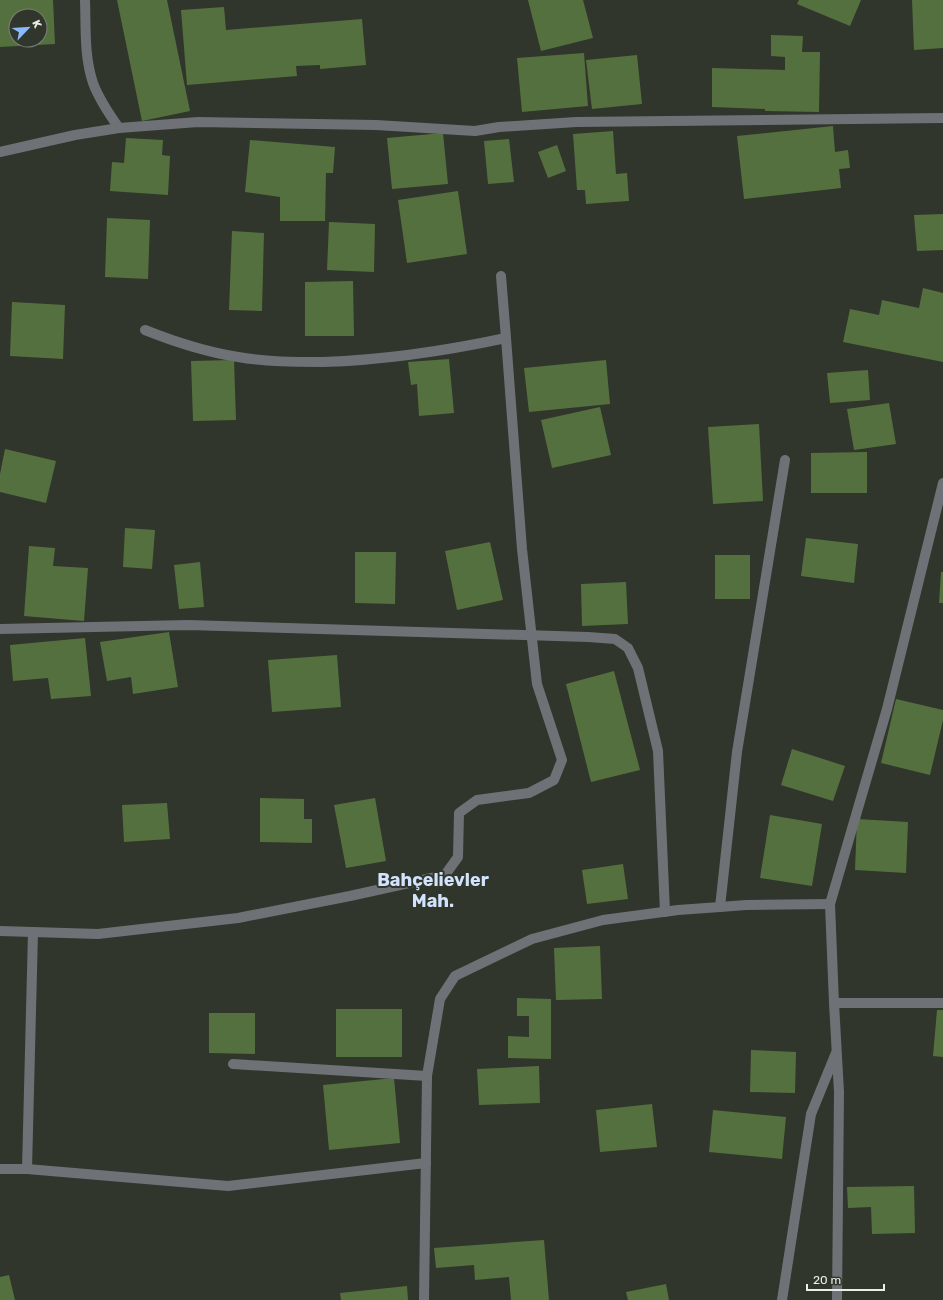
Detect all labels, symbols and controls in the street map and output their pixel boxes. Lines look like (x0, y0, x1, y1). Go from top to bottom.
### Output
north arrow (8, 8, 48, 48)
text: K (29, 18, 44, 31)
district label: Bahçelievler Mah. (377, 869, 489, 912)
scale bar (807, 1266, 884, 1292)
text: 20 m (813, 1273, 841, 1287)

